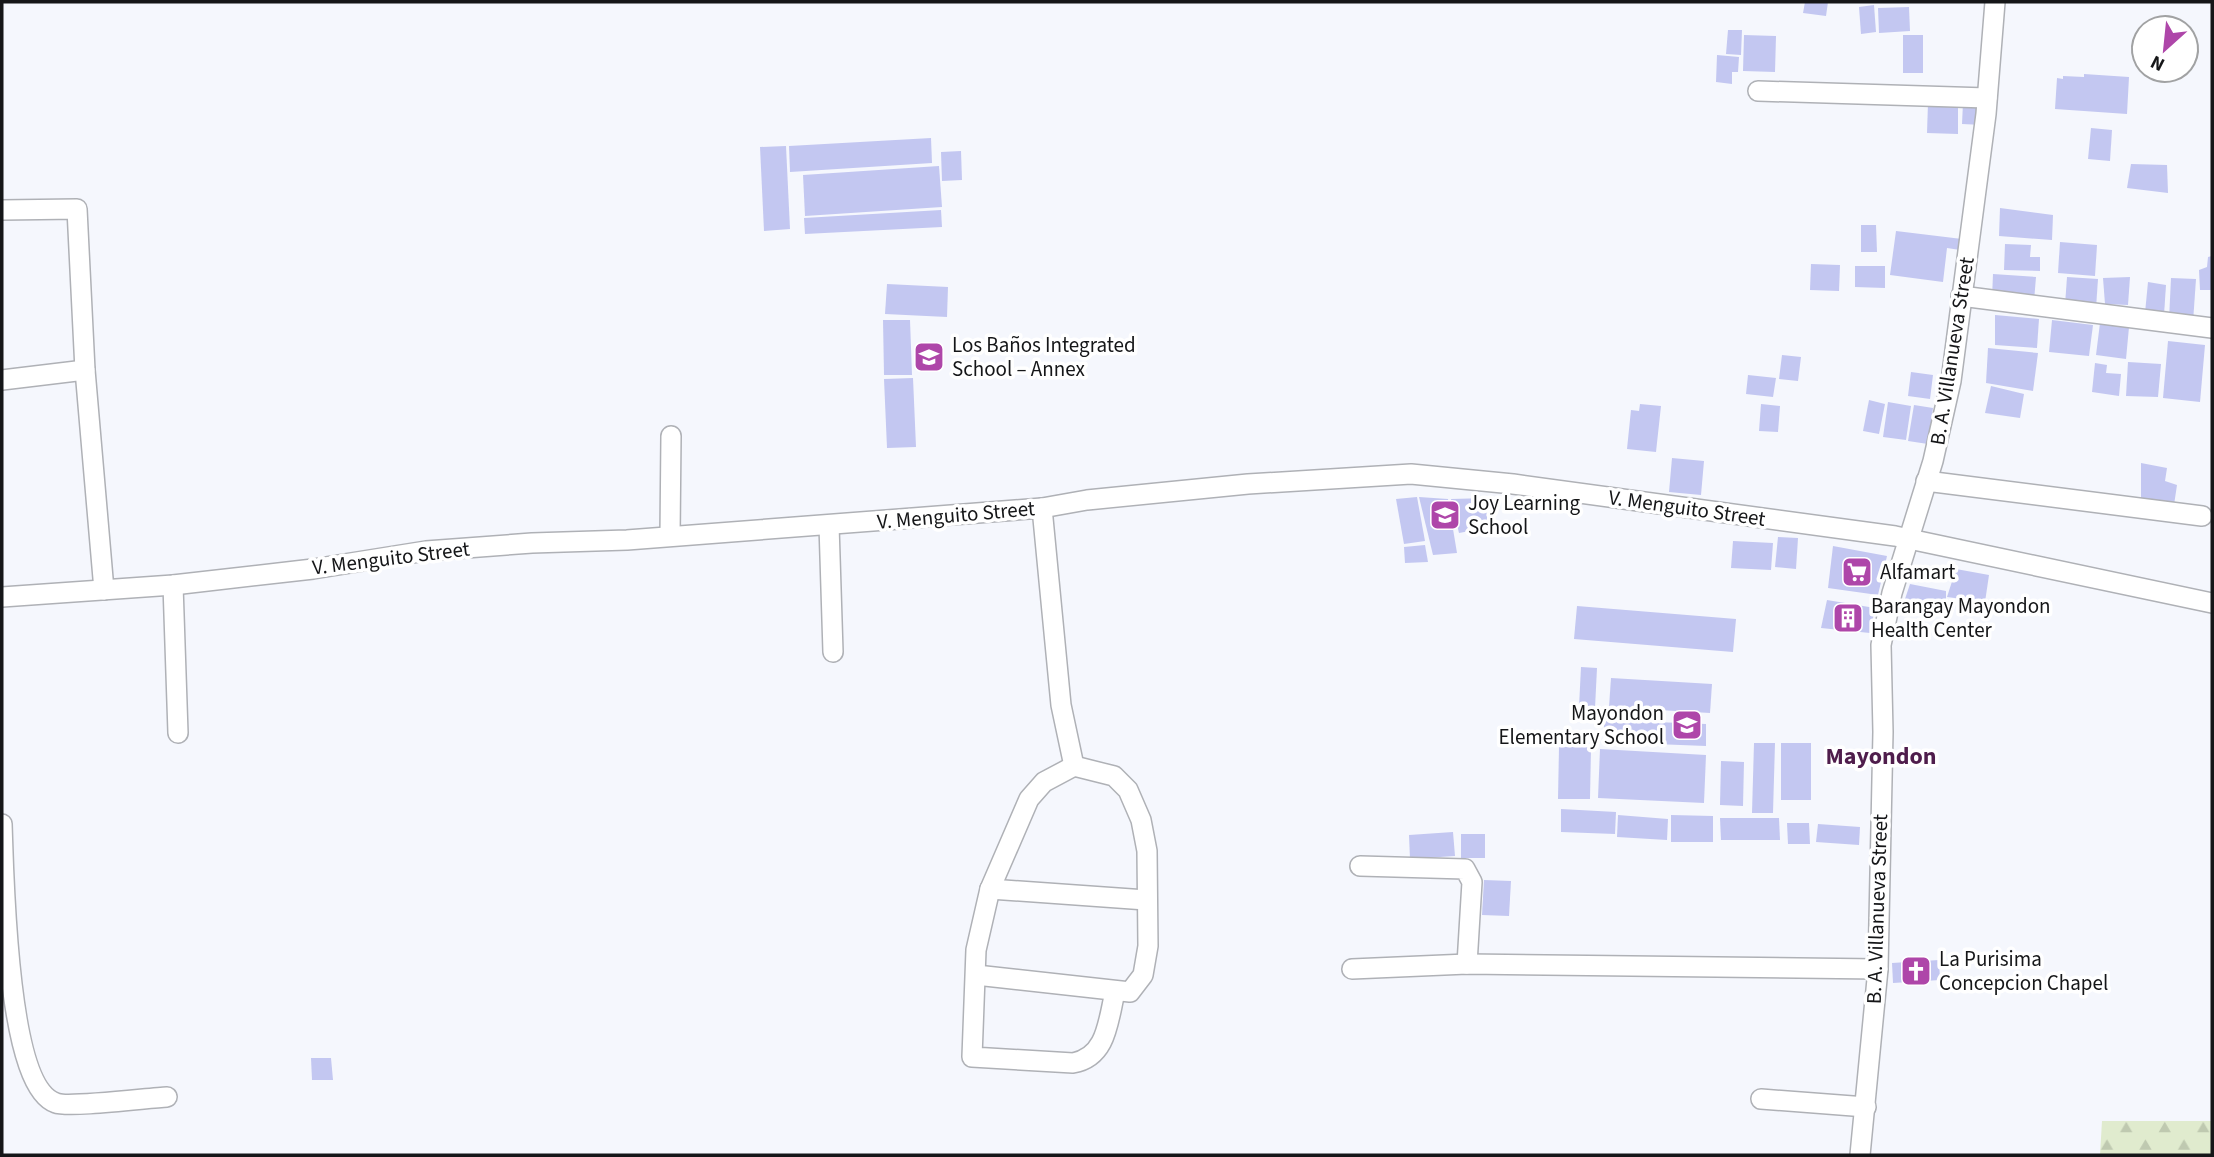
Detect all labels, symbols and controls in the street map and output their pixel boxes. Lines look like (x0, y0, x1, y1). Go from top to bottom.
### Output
north arrow (2130, 14, 2200, 84)
text: N (2146, 48, 2170, 78)
street label: B. A. Villanueva Street (1922, 255, 1982, 447)
place label: Los Baños Integrated School – Annex (952, 330, 1136, 384)
school or university icon: Los Baños Integrated School – Annex (912, 340, 946, 374)
street label: V. Menguito Street (1607, 482, 1767, 534)
place label: Joy Learning School (1468, 488, 1580, 542)
street label: V. Menguito Street (876, 493, 1036, 537)
school or university icon: Joy Learning School (1428, 498, 1462, 532)
street label: V. Menguito Street (311, 533, 471, 583)
supermarket icon: Alfamart (1840, 555, 1874, 589)
place label: Alfamart (1880, 557, 1955, 587)
place label: Barangay Mayondon Health Center (1871, 591, 2051, 645)
building icon: Barangay Mayondon Health Center (1831, 601, 1865, 635)
place label: Mayondon Elementary School (1498, 698, 1664, 752)
school or university icon: Mayondon Elementary School (1670, 708, 1704, 742)
district label: Mayondon (1825, 739, 1937, 774)
street label: B. A. Villanueva Street (1859, 813, 1895, 1005)
place label: La Purisima Concepcion Chapel (1939, 944, 2108, 998)
church icon: La Purisima Concepcion Chapel (1899, 954, 1933, 988)

